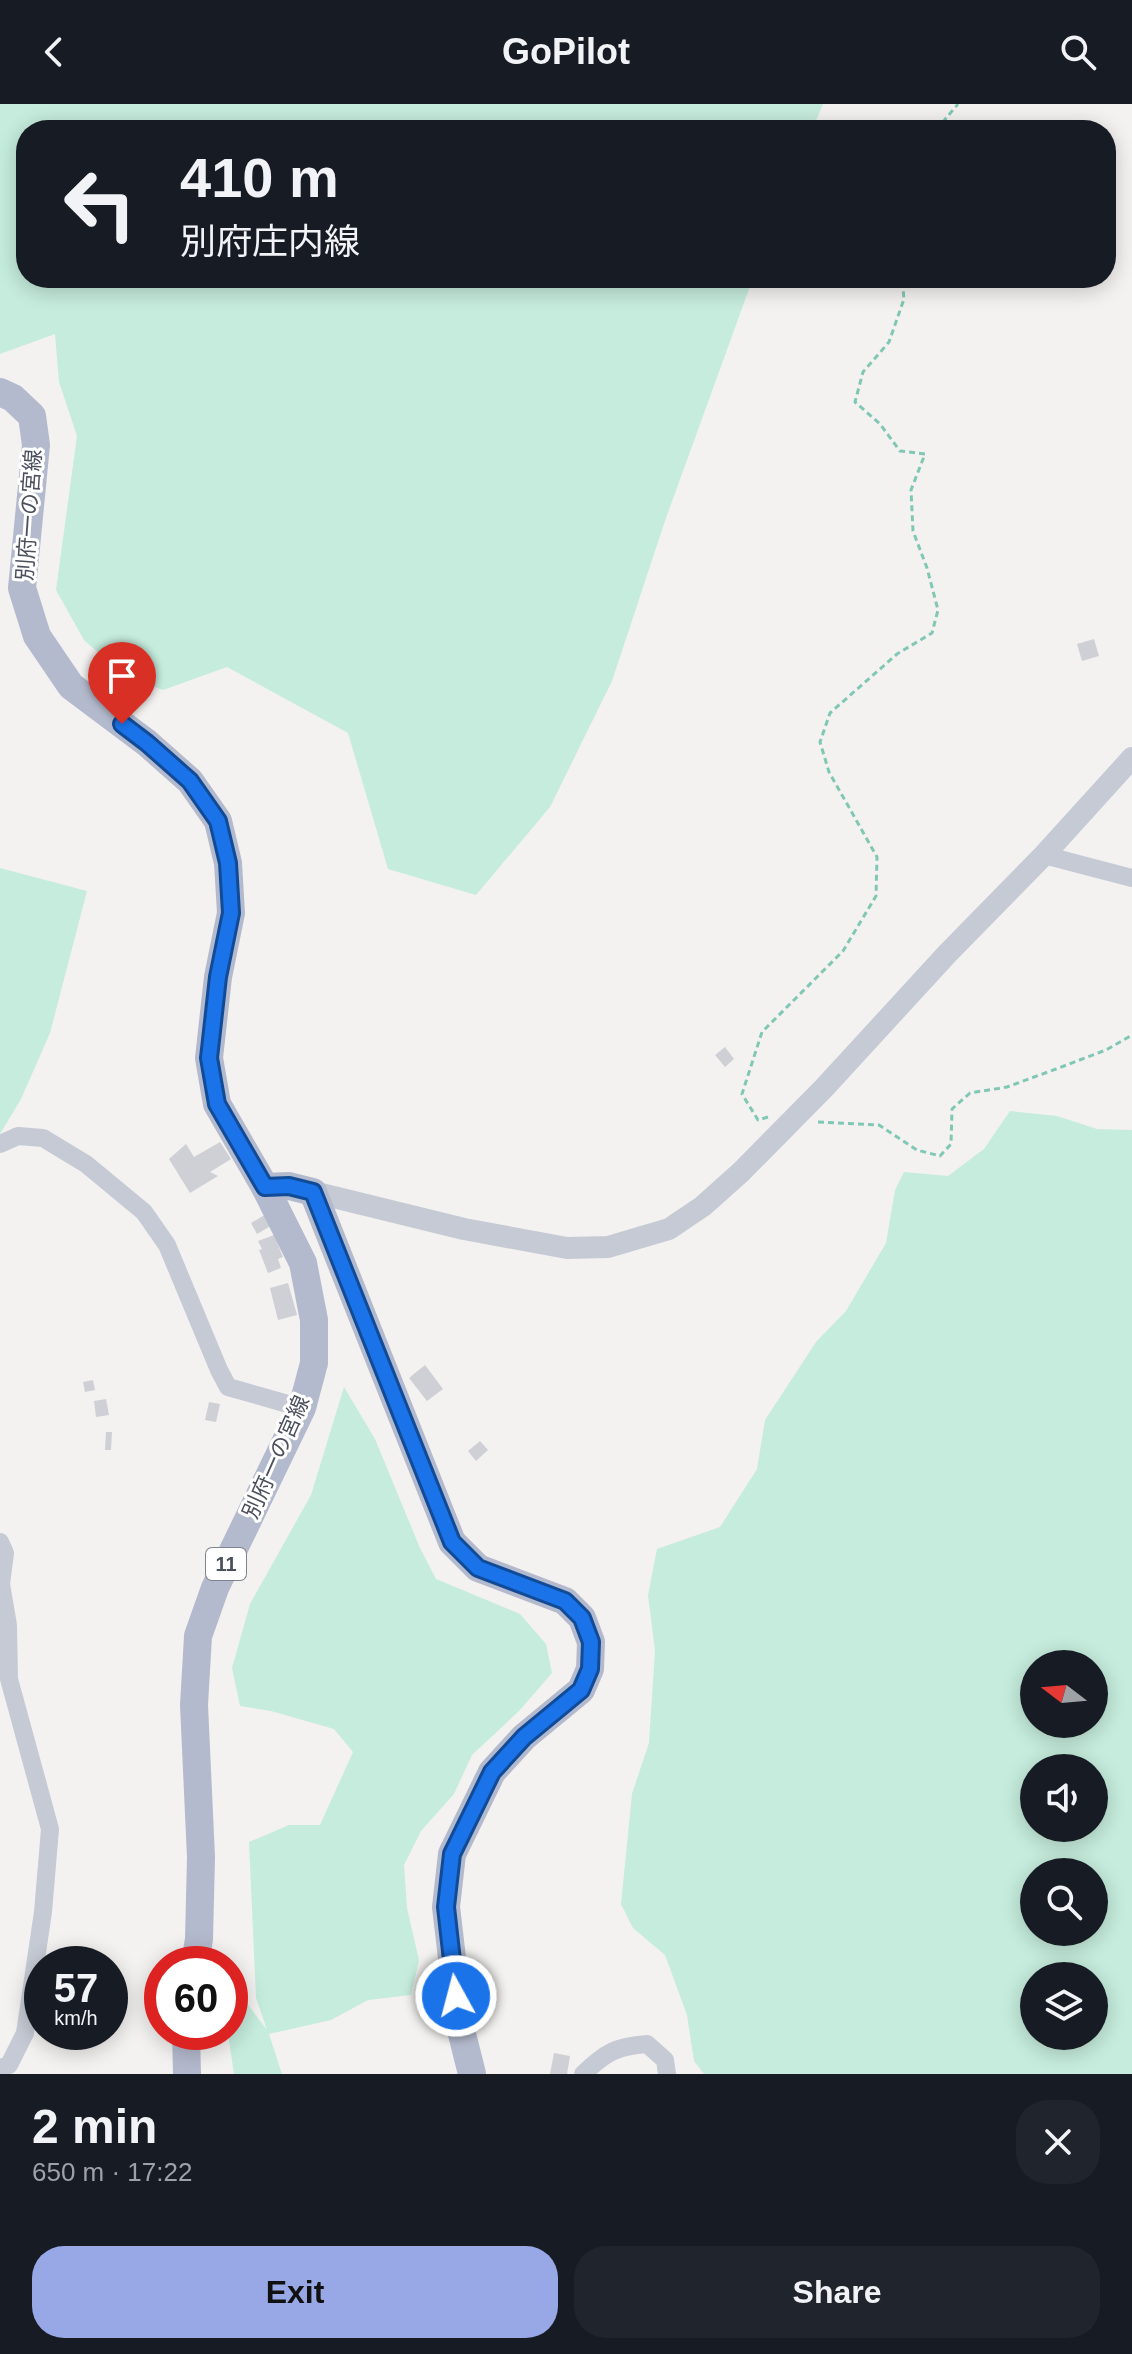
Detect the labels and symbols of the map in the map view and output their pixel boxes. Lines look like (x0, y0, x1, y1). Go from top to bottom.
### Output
street label: 別府一の宮線 (12, 448, 46, 582)
pin (88, 642, 156, 724)
street label: 別府一の宮線 (238, 1392, 314, 1522)
road number: 11 (206, 1548, 246, 1580)
north arrow (1020, 1650, 1108, 1738)
speed limit sign: 60 (144, 1946, 248, 2050)
position arrow (414, 1954, 498, 2038)

